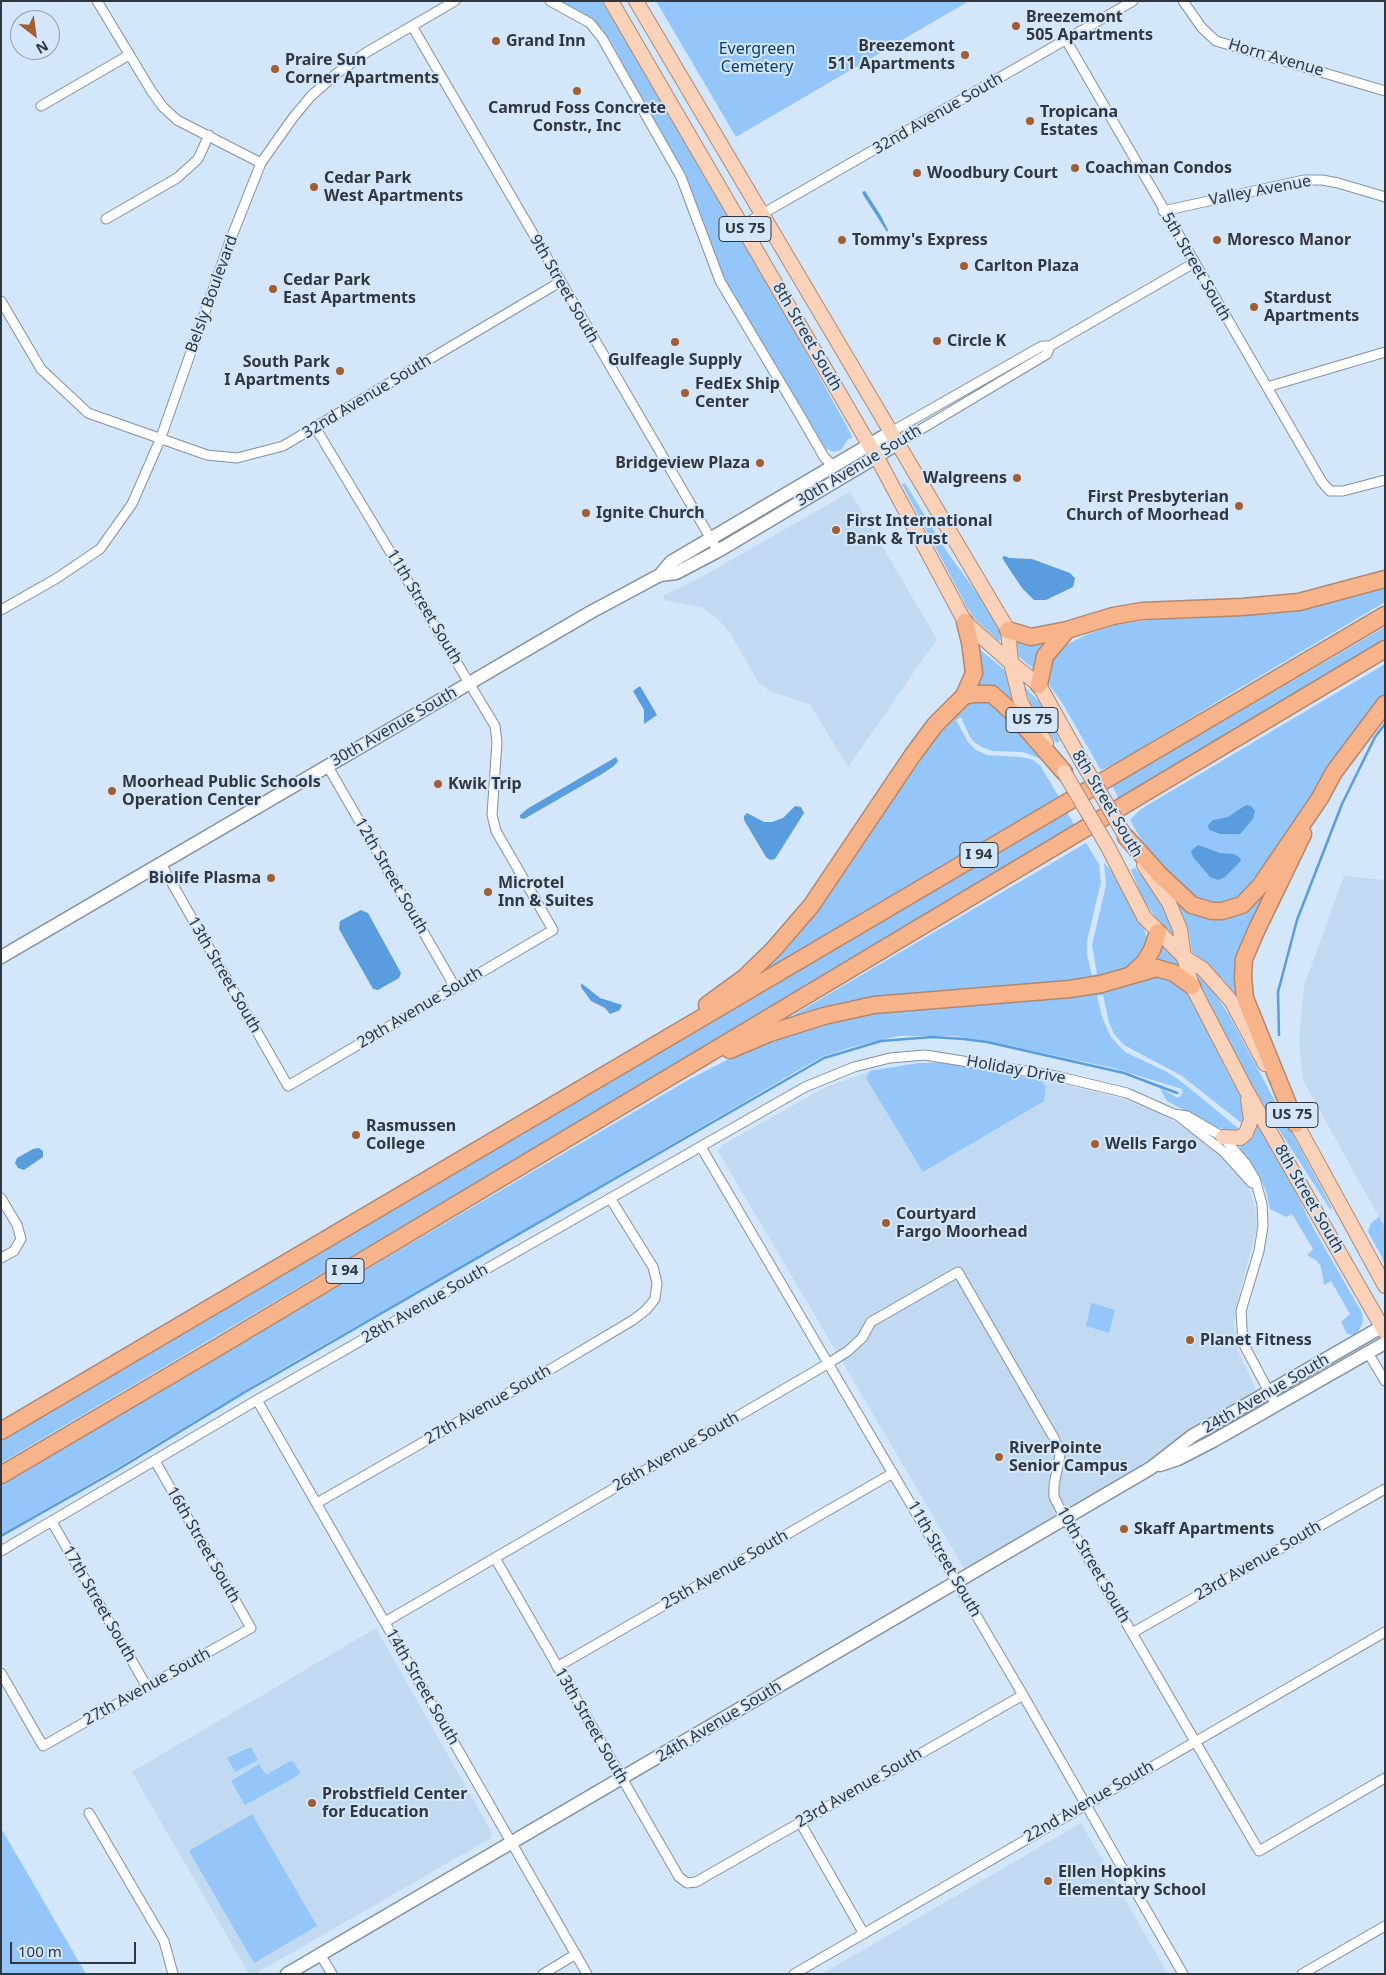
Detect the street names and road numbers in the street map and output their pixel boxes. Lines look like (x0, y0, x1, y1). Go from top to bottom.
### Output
street label: Horn Avenue (1226, 35, 1326, 81)
street label: 32nd Avenue South (870, 69, 1006, 159)
street label: Valley Avenue (1207, 172, 1313, 210)
street label: 5th Street South (1157, 209, 1235, 325)
road number: US 75 (719, 216, 771, 242)
street label: 9th Street South (525, 231, 603, 347)
street label: Belsly Boulevard (182, 233, 242, 355)
street label: 8th Street South (768, 279, 846, 395)
street label: 32nd Avenue South (299, 351, 435, 443)
street label: 30th Avenue South (793, 421, 925, 511)
street label: 11th Street South (382, 546, 466, 668)
street label: 30th Avenue South (328, 683, 460, 771)
road number: US 75 (1006, 708, 1058, 732)
street label: 8th Street South (1067, 747, 1147, 861)
street label: 12th Street South (350, 814, 432, 938)
road number: I 94 (960, 842, 998, 868)
street label: 13th Street South (183, 913, 265, 1037)
street label: 29th Avenue South (354, 963, 486, 1053)
street label: Holiday Drive (965, 1052, 1067, 1088)
road number: US 75 (1266, 1102, 1318, 1128)
street label: 8th Street South (1270, 1141, 1348, 1257)
road number: I 94 (326, 1258, 364, 1284)
street label: 28th Avenue South (359, 1260, 491, 1348)
street label: 24th Avenue South (1200, 1350, 1332, 1438)
street label: 27th Avenue South (422, 1361, 554, 1449)
street label: 26th Avenue South (610, 1408, 742, 1496)
street label: 16th Street South (162, 1483, 244, 1607)
street label: 11th Street South (903, 1497, 985, 1621)
street label: 10th Street South (1052, 1503, 1134, 1627)
street label: 23rd Avenue South (1191, 1517, 1325, 1605)
street label: 25th Avenue South (659, 1526, 791, 1614)
street label: 17th Street South (58, 1542, 140, 1666)
street label: 14th Street South (381, 1625, 463, 1749)
street label: 27th Avenue South (80, 1644, 214, 1730)
street label: 13th Street South (550, 1664, 632, 1788)
street label: 24th Avenue South (653, 1677, 785, 1767)
street label: 23rd Avenue South (792, 1744, 926, 1832)
street label: 22nd Avenue South (1021, 1757, 1157, 1847)

